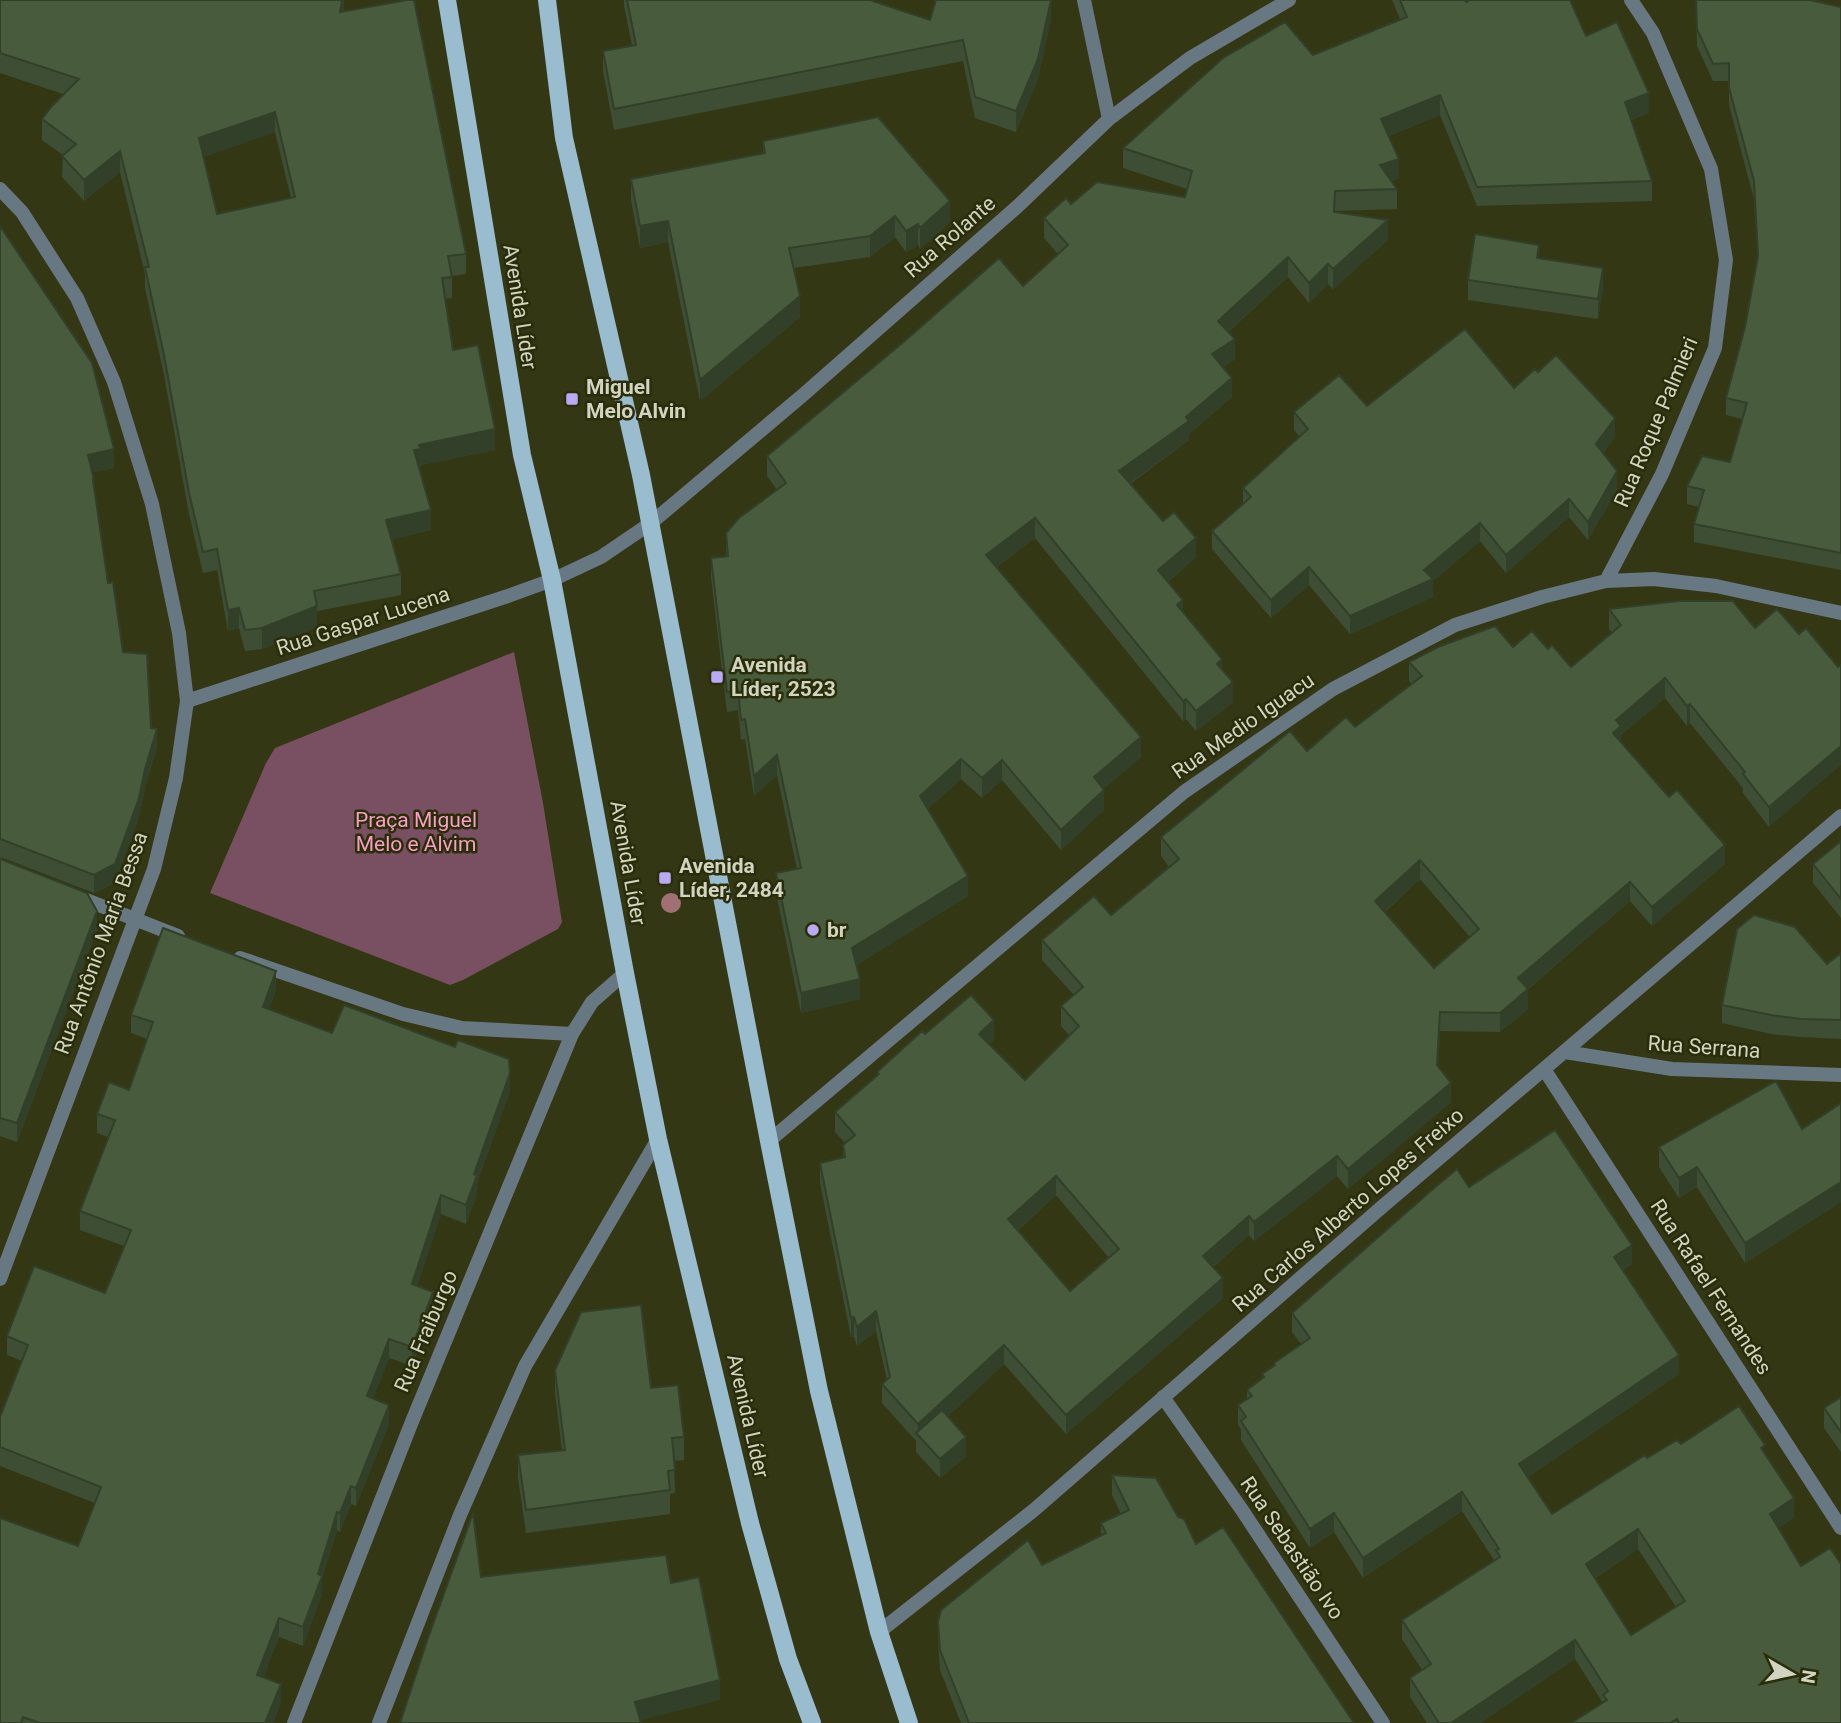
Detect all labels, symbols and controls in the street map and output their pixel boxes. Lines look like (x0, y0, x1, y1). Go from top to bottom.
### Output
street label: Rua Rolante (900, 191, 1000, 283)
street label: Avenida Líder (498, 243, 542, 371)
street label: Rua Roque Palmieri (1609, 333, 1703, 511)
place label: Miguel Melo Alvin (586, 375, 686, 423)
marker: Miguel Melo Alvin (564, 391, 580, 407)
street label: Rua Gaspar Lucena (273, 582, 453, 660)
place label: Avenida Líder, 2523 (731, 653, 836, 701)
street label: Rua Medio Iguacu (1167, 668, 1319, 784)
marker: Avenida Líder, 2523 (709, 669, 725, 685)
street label: Avenida Líder (605, 799, 651, 927)
park label: Praça Miguel Melo e Alvim (355, 808, 477, 856)
street label: Rua Antônio Maria Bessa (50, 829, 152, 1057)
place label: Avenida Líder, 2484 (679, 854, 784, 902)
marker: Avenida Líder, 2484 (657, 870, 673, 886)
place label: br (827, 918, 847, 942)
marker: br (805, 922, 821, 938)
street label: Rua Serrana (1647, 1031, 1761, 1063)
street label: Rua Carlos Alberto Lopes Freixo (1227, 1103, 1469, 1317)
street label: Rua Rafael Fernandes (1645, 1195, 1777, 1379)
street label: Rua Fraiburgo (390, 1267, 462, 1395)
street label: Avenida Líder (722, 1352, 774, 1480)
street label: Rua Sebastião Ivo (1235, 1472, 1349, 1624)
north arrow (1757, 1639, 1827, 1709)
text: N (1796, 1668, 1821, 1685)

